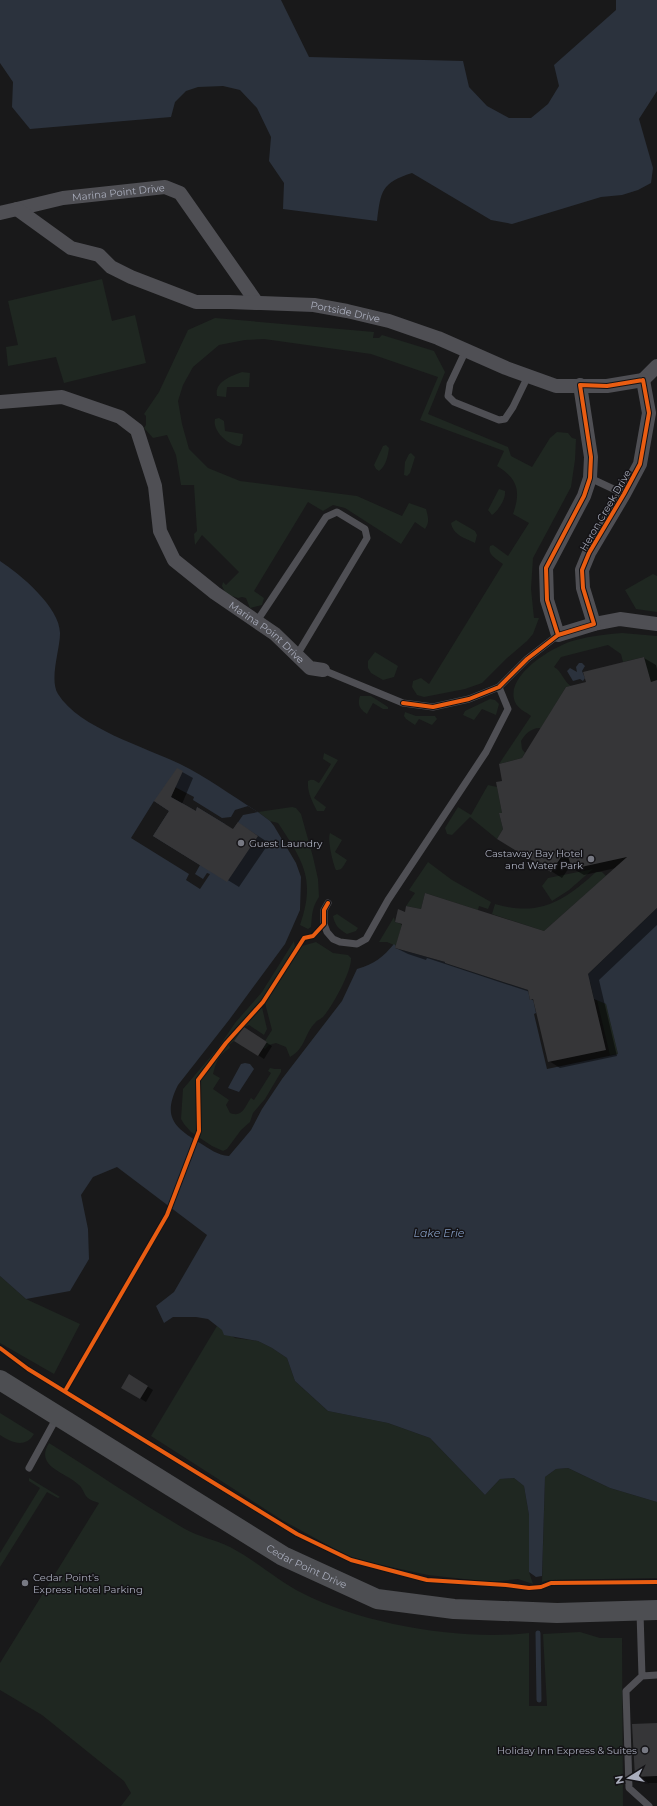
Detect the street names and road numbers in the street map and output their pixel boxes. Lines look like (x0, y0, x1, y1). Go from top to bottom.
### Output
street label: Marina Point Drive (71, 181, 165, 204)
street label: Portside Drive (309, 298, 381, 326)
street label: Heron Creek Drive (577, 467, 634, 553)
street label: Marina Point Drive (226, 599, 307, 666)
street label: Cedar Point Drive (264, 1541, 349, 1591)

